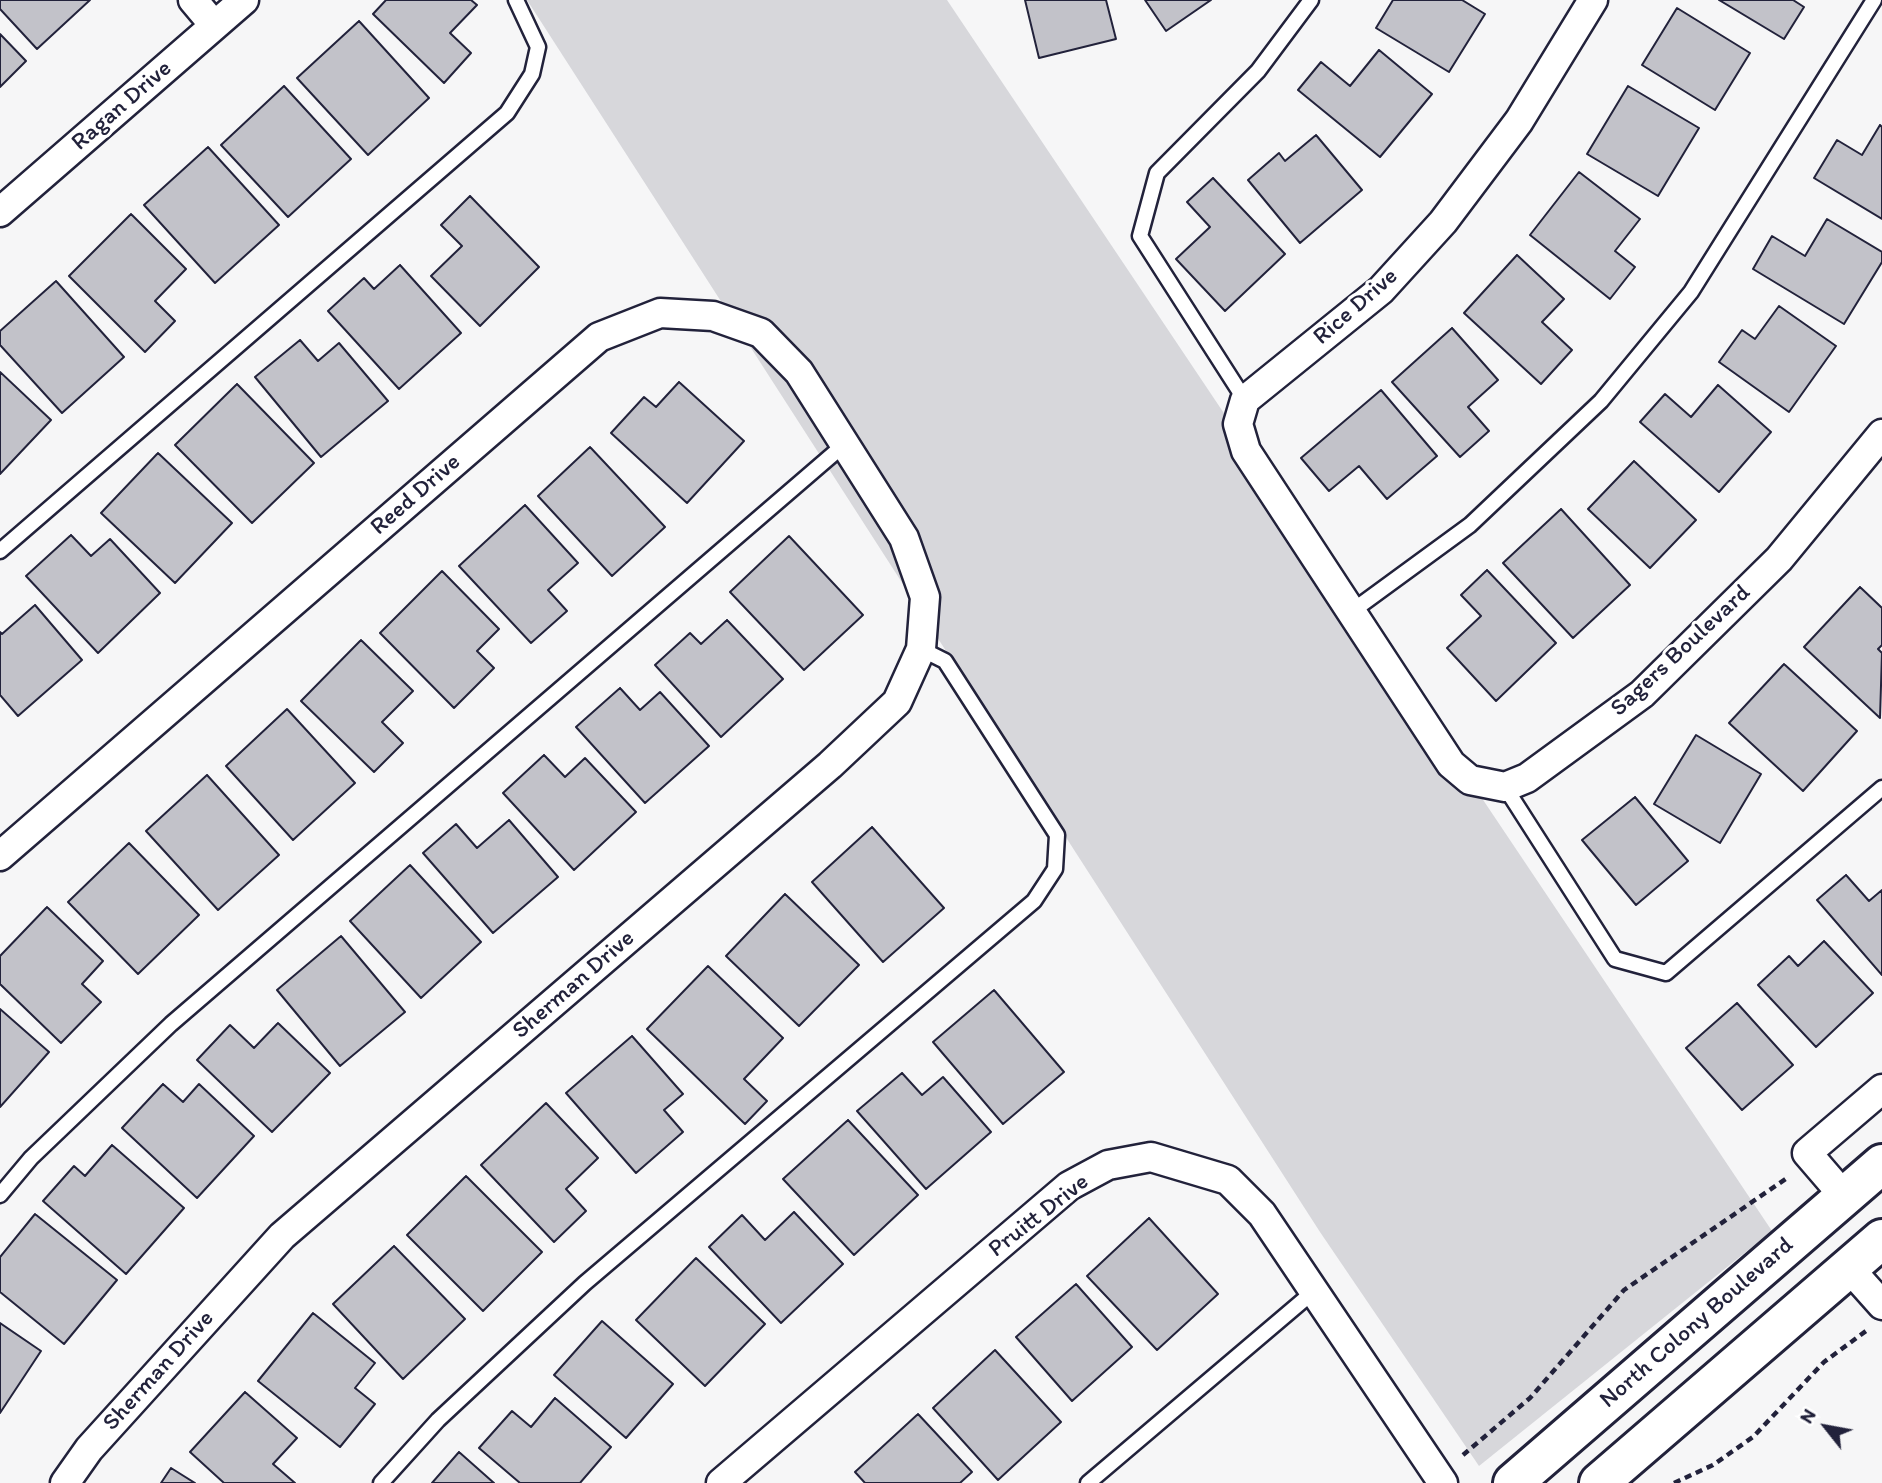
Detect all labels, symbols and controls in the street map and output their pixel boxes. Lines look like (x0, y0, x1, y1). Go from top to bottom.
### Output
street label: Ragan Drive (66, 55, 178, 157)
street label: Rice Drive (1308, 262, 1404, 352)
street label: Reed Drive (365, 448, 467, 542)
street label: Sagers Boulevard (1605, 579, 1757, 723)
street label: Sherman Drive (507, 924, 641, 1046)
street label: Pruitt Drive (983, 1168, 1095, 1264)
street label: North Colony Boulevard (1594, 1231, 1800, 1415)
street label: Sherman Drive (97, 1305, 221, 1437)
north arrow (1791, 1392, 1861, 1462)
text: N (1794, 1405, 1821, 1427)

